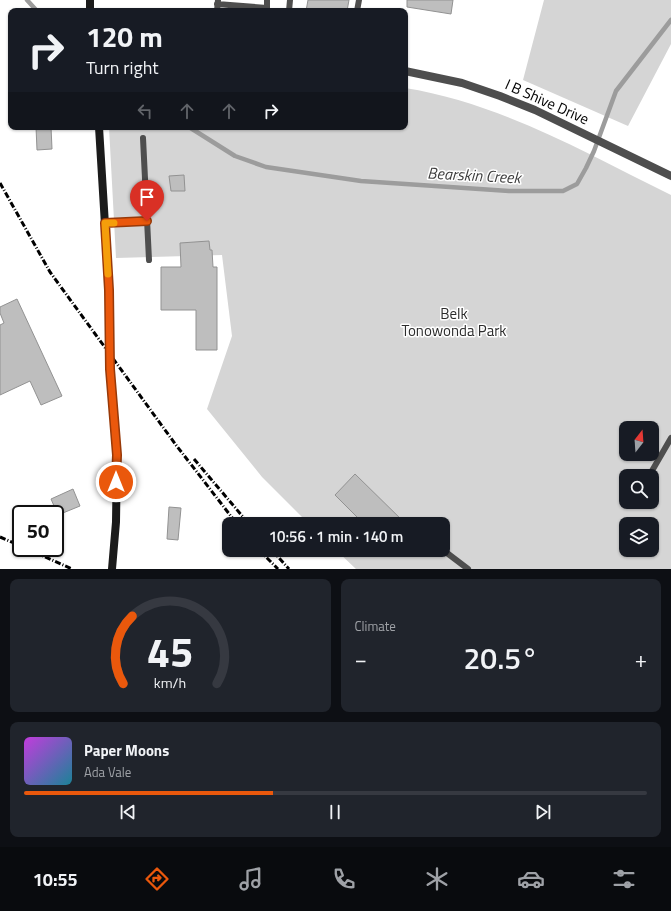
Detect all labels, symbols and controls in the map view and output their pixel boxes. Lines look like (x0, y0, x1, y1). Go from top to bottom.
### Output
text: 120 m (86, 15, 163, 58)
icon: right (20, 24, 72, 76)
text: Turn right (86, 54, 159, 81)
street label: I B Shive Drive (502, 73, 593, 130)
icon: left (134, 100, 156, 122)
icon: ahead (176, 100, 198, 122)
icon: ahead (218, 100, 240, 122)
icon: right (260, 100, 282, 122)
water label: Bearskin Creek (427, 161, 523, 190)
pin (130, 180, 164, 221)
icon: arrive (136, 186, 158, 208)
park label: Belk Tonowonda Park (401, 302, 507, 342)
north arrow (619, 421, 659, 461)
map controls (619, 421, 659, 557)
position arrow (95, 461, 137, 503)
button: search (619, 469, 659, 509)
speed limit sign: 50 (12, 505, 64, 557)
button: layers (619, 517, 659, 557)
text: 10:56 · 1 min · 140 m (269, 525, 403, 548)
text: Climate (355, 616, 396, 636)
text: 45 (147, 619, 194, 682)
text: 20.5° (464, 635, 538, 681)
text: − (355, 642, 367, 676)
text: + (635, 642, 647, 676)
text: km/h (154, 671, 186, 693)
text: Paper Moons (84, 739, 169, 762)
text: Ada Vale (84, 762, 131, 782)
icon: previous (117, 801, 139, 823)
icon: pause (324, 801, 346, 823)
icon: next (532, 801, 554, 823)
icon: directions (143, 865, 171, 893)
icon: music (237, 865, 265, 893)
icon: phone (330, 865, 358, 893)
icon: climate (423, 865, 451, 893)
icon: car (517, 865, 545, 893)
icon: filters (610, 865, 638, 893)
text: 10:55 (33, 866, 78, 893)

